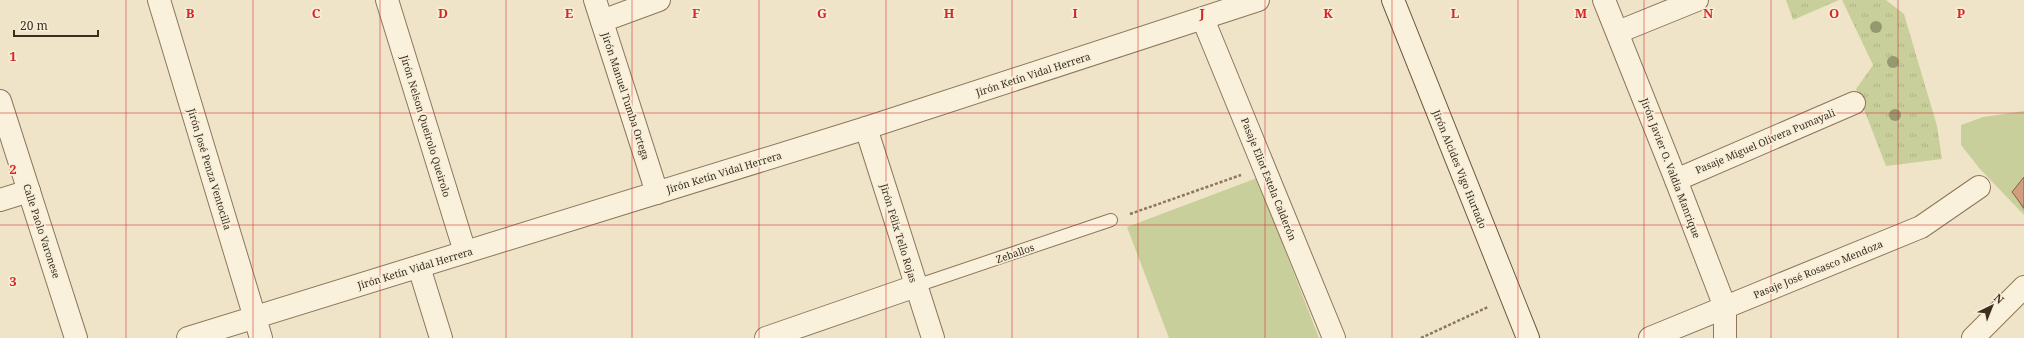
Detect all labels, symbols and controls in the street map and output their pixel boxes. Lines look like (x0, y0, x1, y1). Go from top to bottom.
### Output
text: B (186, 4, 195, 22)
text: C (312, 4, 321, 22)
text: D (438, 4, 448, 22)
text: E (565, 4, 574, 22)
text: F (692, 4, 700, 22)
text: G (817, 4, 827, 22)
text: H (944, 4, 955, 22)
text: I (1072, 4, 1078, 22)
text: J (1198, 4, 1205, 22)
text: K (1323, 4, 1333, 22)
text: L (1451, 4, 1460, 22)
text: M (1575, 4, 1588, 22)
text: N (1703, 4, 1714, 22)
text: O (1829, 4, 1839, 22)
text: P (1957, 4, 1966, 22)
scale bar (14, 12, 98, 38)
text: 20 m (20, 17, 48, 34)
street label: Jirón Manuel Tumba Ortega (598, 29, 653, 162)
text: 1 (9, 47, 17, 65)
street label: Jirón Ketín Vidal Herrera (973, 49, 1092, 99)
street label: Jirón Nelson Queirolo Queirolo (397, 52, 454, 199)
street label: Jirón Javier O. Valdia Manrique (1637, 95, 1704, 240)
street label: Pasaje Miguel Olivera Pumayali (1693, 105, 1838, 177)
street label: Jirón José Penza Ventocilla (185, 106, 235, 232)
street label: Jirón Alcides Vigo Hurtado (1429, 107, 1490, 231)
street label: Pasaje Eliot Estela Calderón (1238, 115, 1300, 243)
street label: Jirón Ketín Vidal Herrera (664, 148, 784, 197)
text: 2 (9, 160, 17, 178)
street label: Jirón Félix Tello Rojas (877, 181, 921, 285)
street label: Calle Paolo Varonese (20, 182, 64, 280)
street label: Pasaje José Rosasco Mendoza (1751, 236, 1885, 301)
street label: Zeballos (994, 240, 1036, 266)
street label: Jirón Ketín Vidal Herrera (355, 244, 475, 293)
text: 3 (9, 272, 17, 290)
north arrow (1972, 286, 2012, 326)
text: N (1991, 290, 2008, 307)

